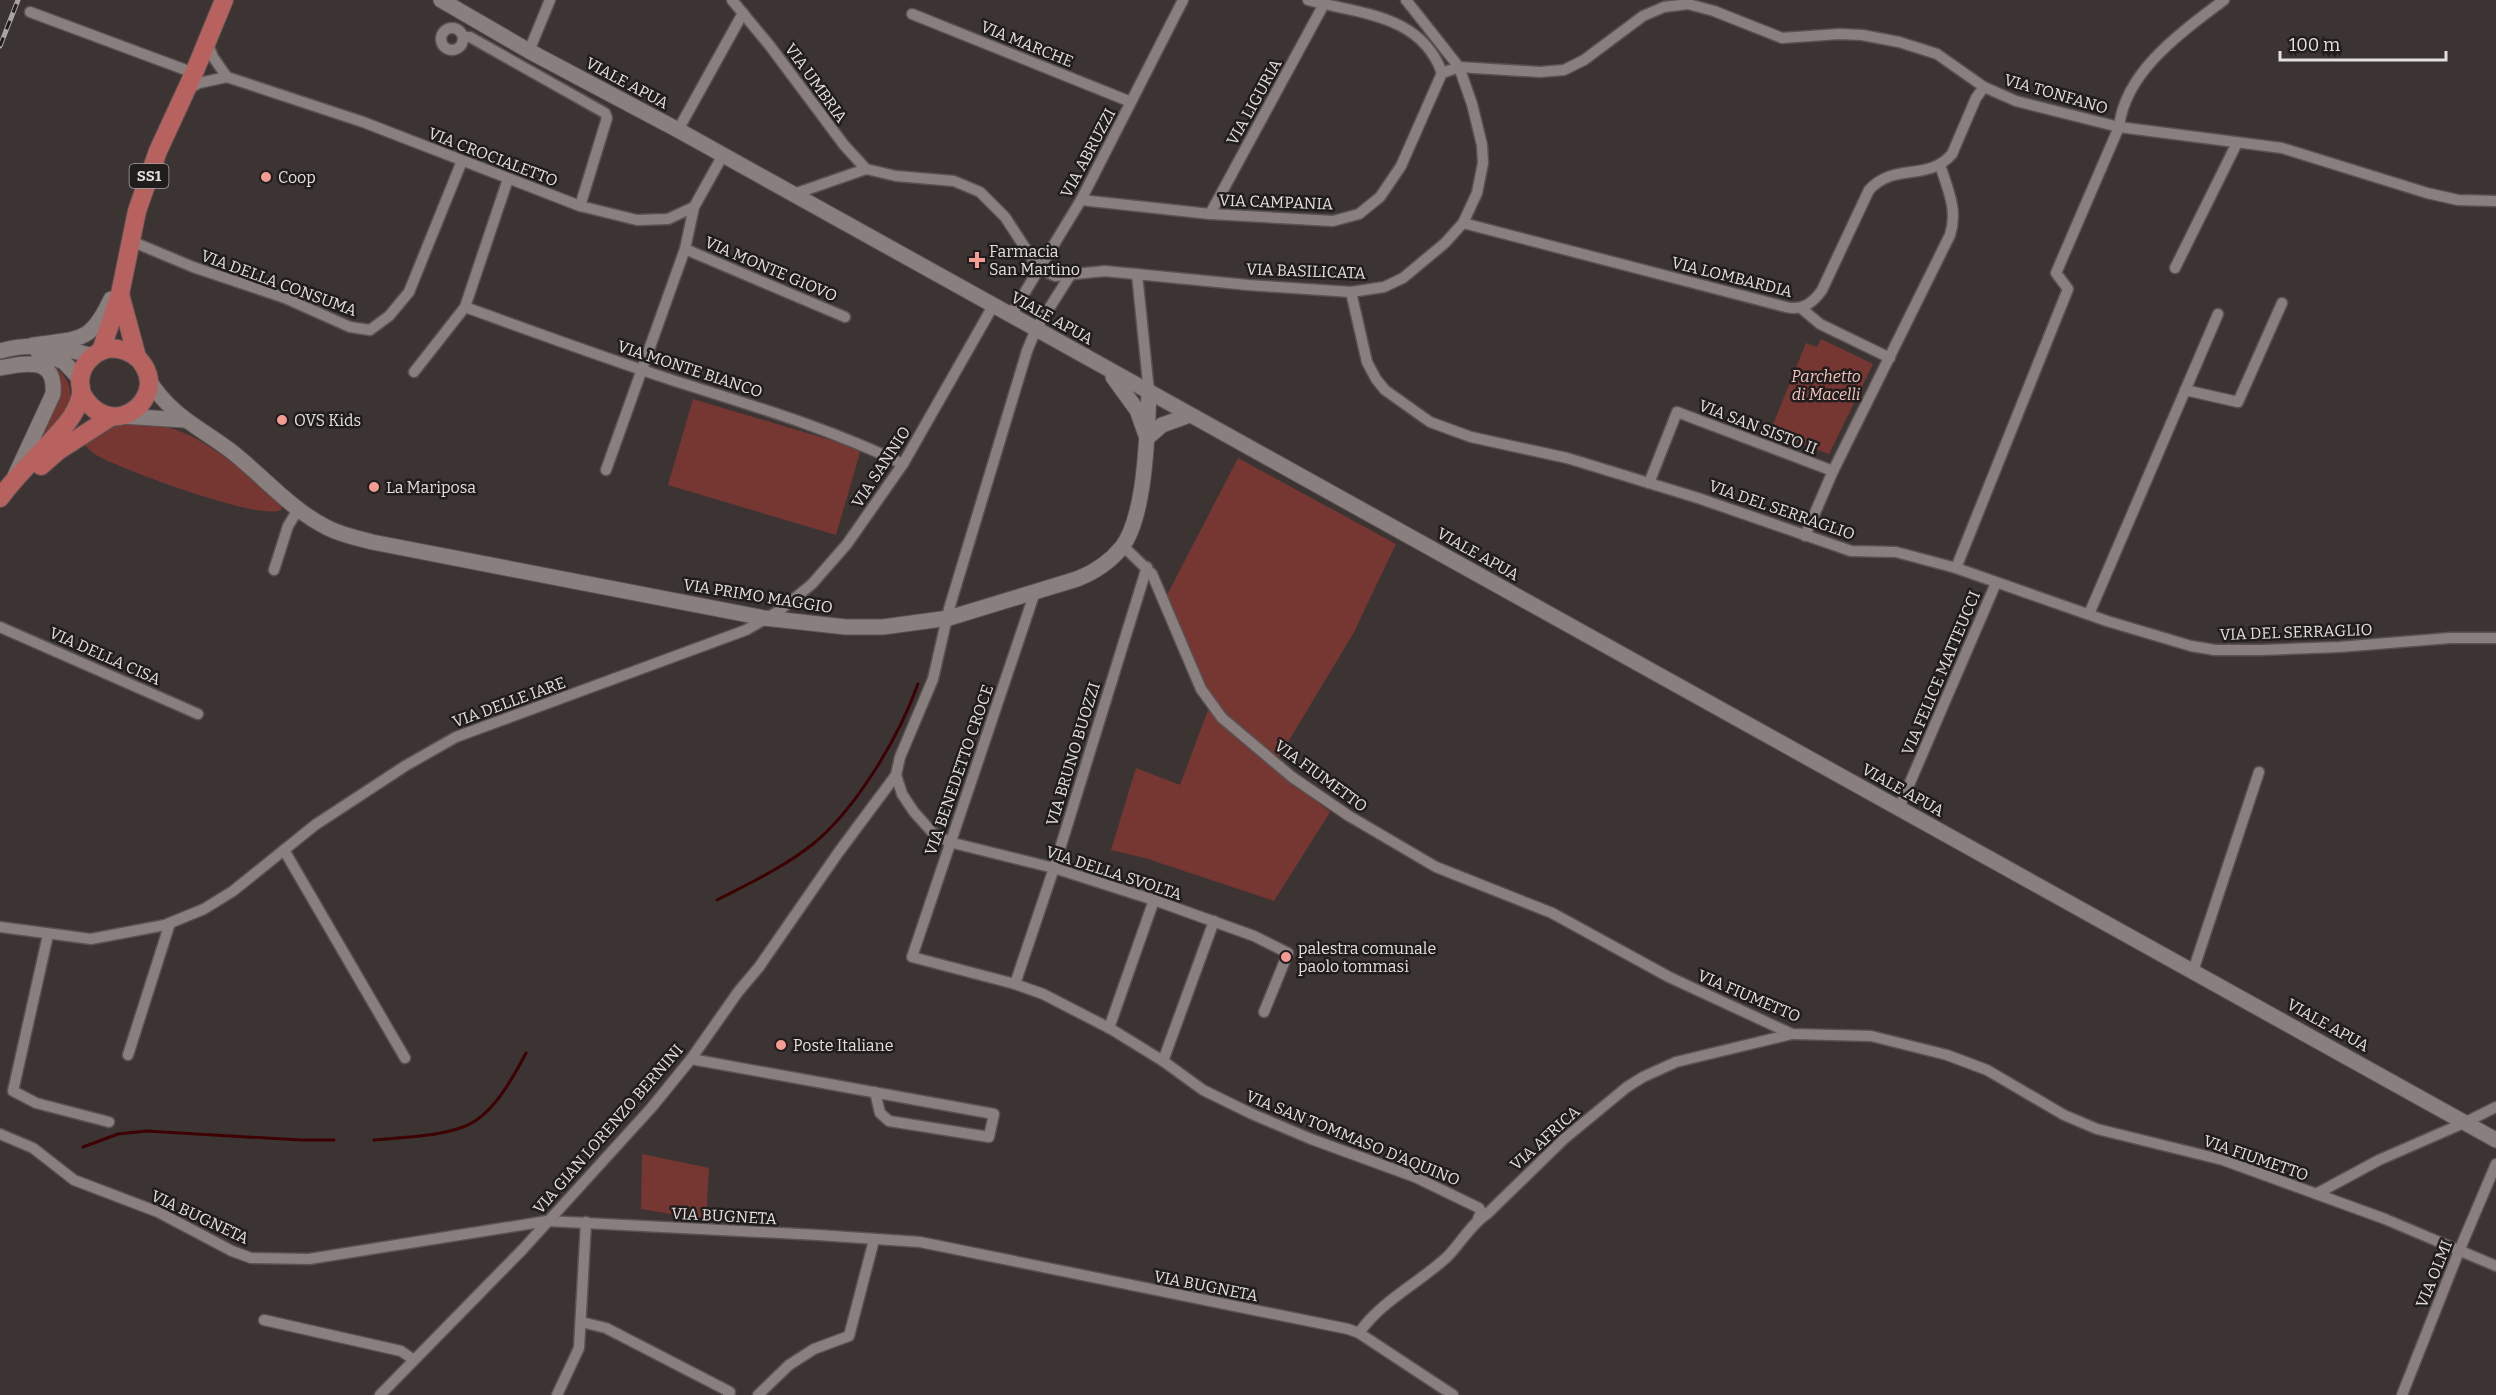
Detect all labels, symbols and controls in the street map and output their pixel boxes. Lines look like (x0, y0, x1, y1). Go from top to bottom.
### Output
street label: VIA MARCHE (978, 17, 1076, 71)
scale bar (2280, 24, 2446, 62)
text: 100 m (2289, 34, 2340, 56)
street label: VIA UMBRIA (781, 40, 852, 127)
street label: VIALE APUA (582, 53, 672, 113)
street label: VIA LIGURIA (1223, 55, 1286, 148)
street label: VIA TONFANO (2002, 70, 2110, 118)
street label: VIA ABRUZZI (1057, 105, 1119, 201)
street label: VIA CROCIALETTO (426, 124, 560, 190)
road number: SS1 (130, 164, 168, 188)
place label: Coop (278, 168, 316, 187)
marker: Coop (259, 170, 273, 184)
street label: VIA CAMPANIA (1219, 191, 1334, 214)
street label: VIA MONTE GIOVO (702, 233, 840, 305)
place label: Farmacia San Martino (989, 242, 1080, 279)
street label: VIA DELLA CONSUMA (198, 246, 360, 320)
marker: Farmacia San Martino (970, 253, 984, 267)
street label: VIA LOMBARDIA (1670, 253, 1795, 301)
street label: VIA BASILICATA (1246, 259, 1367, 283)
street label: VIALE APUA (1007, 288, 1097, 349)
street label: VIA MONTE BIANCO (615, 337, 765, 401)
park label: Parchetto di Macelli (1791, 367, 1861, 404)
street label: VIA SAN SISTO II (1696, 396, 1820, 458)
place label: OVS Kids (294, 411, 361, 430)
marker: OVS Kids (275, 413, 289, 427)
street label: VIA SANNIO (848, 423, 914, 511)
street label: VIA DEL SERRAGLIO (1707, 476, 1857, 544)
place label: La Mariposa (386, 478, 476, 497)
marker: La Mariposa (367, 480, 381, 494)
street label: VIALE APUA (1433, 524, 1523, 585)
street label: VIA PRIMO MAGGIO (682, 575, 834, 617)
street label: VIA FELICE MATTEUCCI (1898, 588, 1984, 758)
street label: VIA DEL SERRAGLIO (2219, 620, 2373, 644)
street label: VIA DELLA CISA (46, 623, 164, 689)
street label: VIA DELLE IARE (450, 673, 568, 731)
street label: VIA BRUNO BUOZZI (1042, 680, 1104, 828)
street label: VIA BENEDETTO CROCE (921, 682, 997, 858)
street label: VIA FIUMETTO (1271, 736, 1371, 816)
street label: VIALE APUA (1858, 760, 1948, 821)
street label: VIA DELLA SVOLTA (1044, 842, 1185, 904)
place label: palestra comunale paolo tommasi (1298, 939, 1436, 976)
marker: palestra comunale paolo tommasi (1279, 950, 1293, 964)
street label: VIA FIUMETTO (1695, 966, 1803, 1026)
street label: VIALE APUA (2283, 995, 2373, 1056)
place label: Poste Italiane (793, 1036, 893, 1055)
marker: Poste Italiane (774, 1038, 788, 1052)
street label: VIA GIAN LORENZO BERNINI (529, 1040, 687, 1218)
street label: VIA SAN TOMMASO D'AQUINO (1243, 1086, 1463, 1190)
street label: VIA AFRICA (1506, 1101, 1584, 1174)
street label: VIA FIUMETTO (2201, 1131, 2311, 1185)
street label: VIA BUGNETA (148, 1186, 253, 1248)
street label: VIA BUGNETA (671, 1204, 778, 1228)
street label: VIA OLMI (2412, 1238, 2456, 1310)
street label: VIA BUGNETA (1152, 1267, 1260, 1306)

